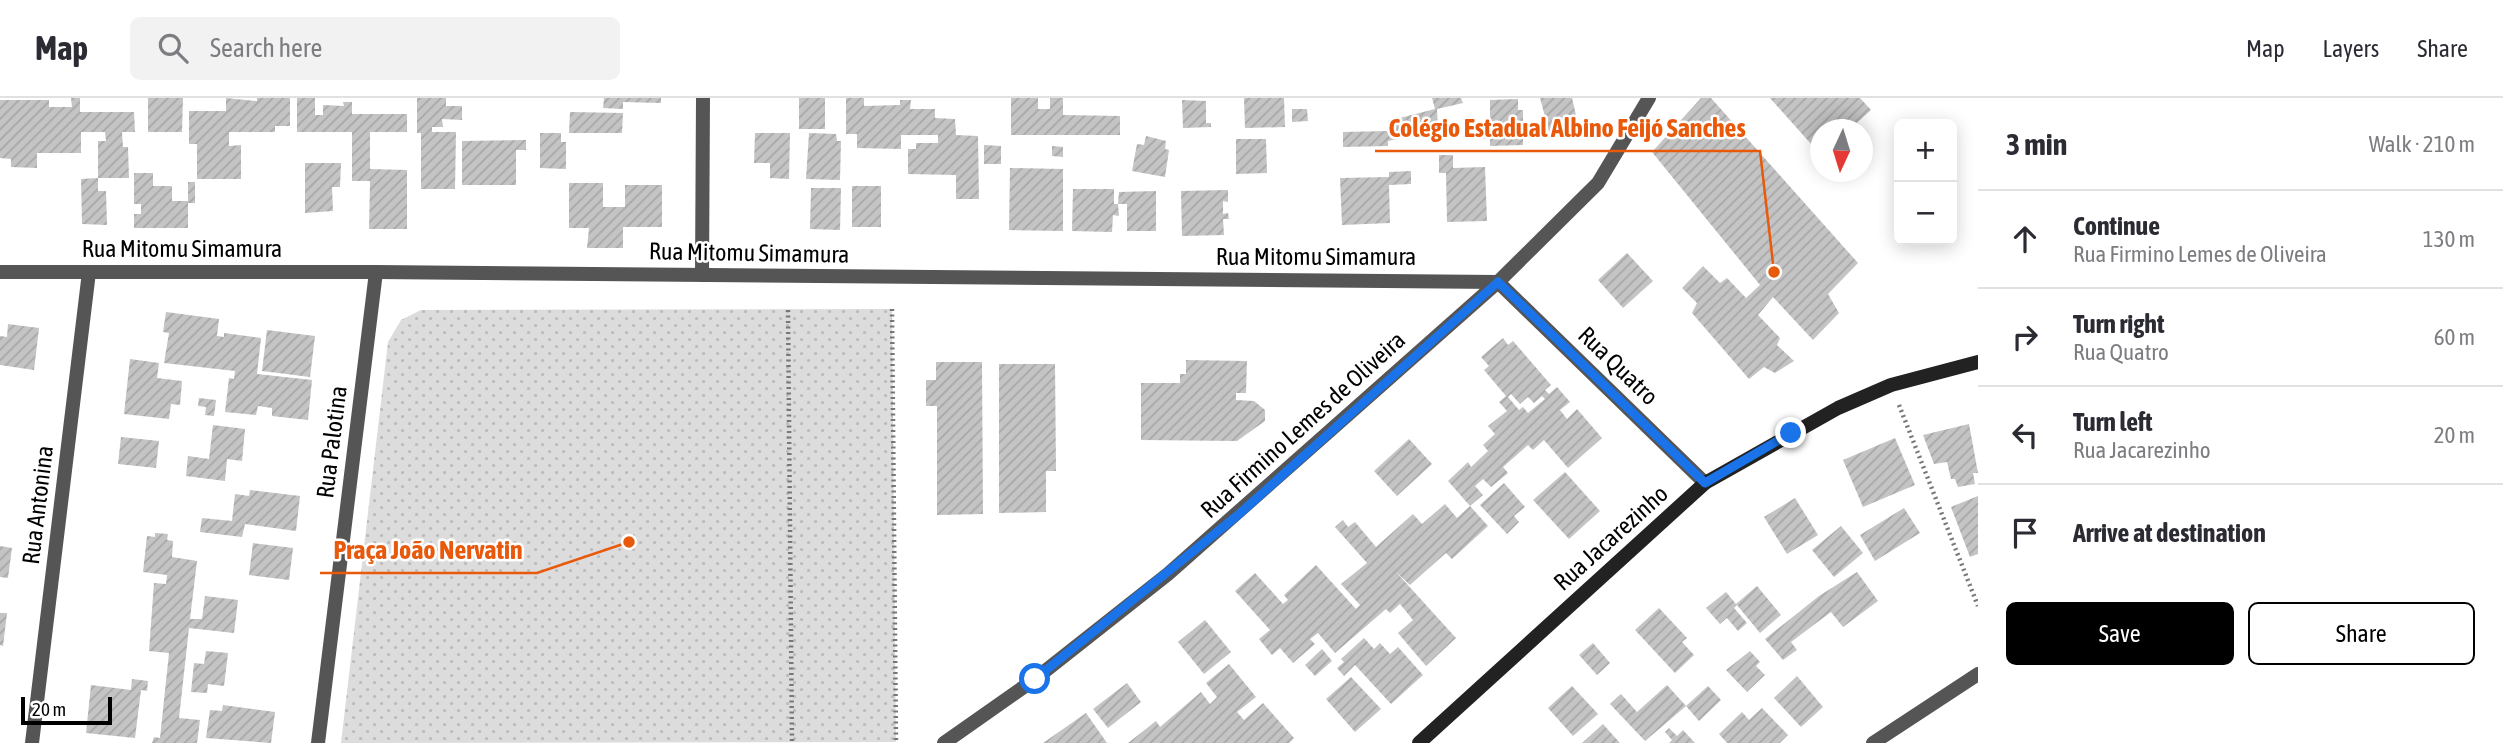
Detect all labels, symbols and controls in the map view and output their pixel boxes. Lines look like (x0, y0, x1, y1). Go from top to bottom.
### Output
search box (130, 17, 620, 80)
text: Map (35, 29, 88, 67)
icon: search (154, 29, 192, 67)
text: Search here (210, 33, 322, 63)
text: Map (2246, 35, 2285, 62)
text: Layers (2323, 35, 2379, 62)
text: Share (2417, 35, 2468, 62)
callout: Colégio Estadual Albino Feijó Sanches (1375, 104, 1760, 151)
text: Colégio Estadual Albino Feijó Sanches (1388, 113, 1746, 143)
north arrow (1810, 119, 1873, 182)
map controls (1894, 119, 1957, 245)
button: + (1894, 119, 1957, 182)
text: 3 min (2006, 127, 2067, 161)
text: Walk · 210 m (2369, 131, 2475, 157)
button: − (1894, 182, 1957, 245)
text: Continue (2073, 211, 2160, 241)
icon: ahead (2006, 220, 2044, 258)
text: 130 m (2423, 226, 2475, 252)
street label: Rua Mitomu Simamura (82, 235, 282, 262)
street label: Rua Mitomu Simamura (649, 237, 849, 268)
text: Rua Firmino Lemes de Oliveira (2073, 241, 2327, 267)
street label: Rua Mitomu Simamura (1216, 243, 1416, 270)
text: Turn right (2073, 309, 2164, 339)
icon: right (2006, 318, 2044, 356)
street label: Rua Quatro (1573, 321, 1664, 410)
text: 60 m (2434, 324, 2475, 350)
street label: Rua Firmino Lemes de Oliveira (1195, 326, 1410, 523)
text: Rua Quatro (2073, 339, 2169, 365)
street label: Rua Palotina (311, 384, 352, 500)
text: Turn left (2073, 407, 2153, 437)
icon: left (2006, 416, 2044, 454)
route end (1775, 417, 1806, 448)
text: 20 m (2434, 422, 2475, 448)
text: Rua Jacarezinho (2073, 437, 2211, 463)
street label: Rua Antonina (17, 444, 58, 566)
street label: Rua Jacarezinho (1548, 480, 1673, 596)
icon: arrive (2006, 514, 2044, 552)
text: Arrive at destination (2073, 518, 2266, 548)
callout: Praça João Nervatin (320, 526, 537, 573)
text: Praça João Nervatin (333, 535, 523, 565)
button: Save (2006, 602, 2234, 665)
button: Share (2248, 602, 2475, 665)
route start (1019, 663, 1050, 694)
scale bar (21, 694, 112, 726)
text: 20 m (32, 698, 66, 720)

